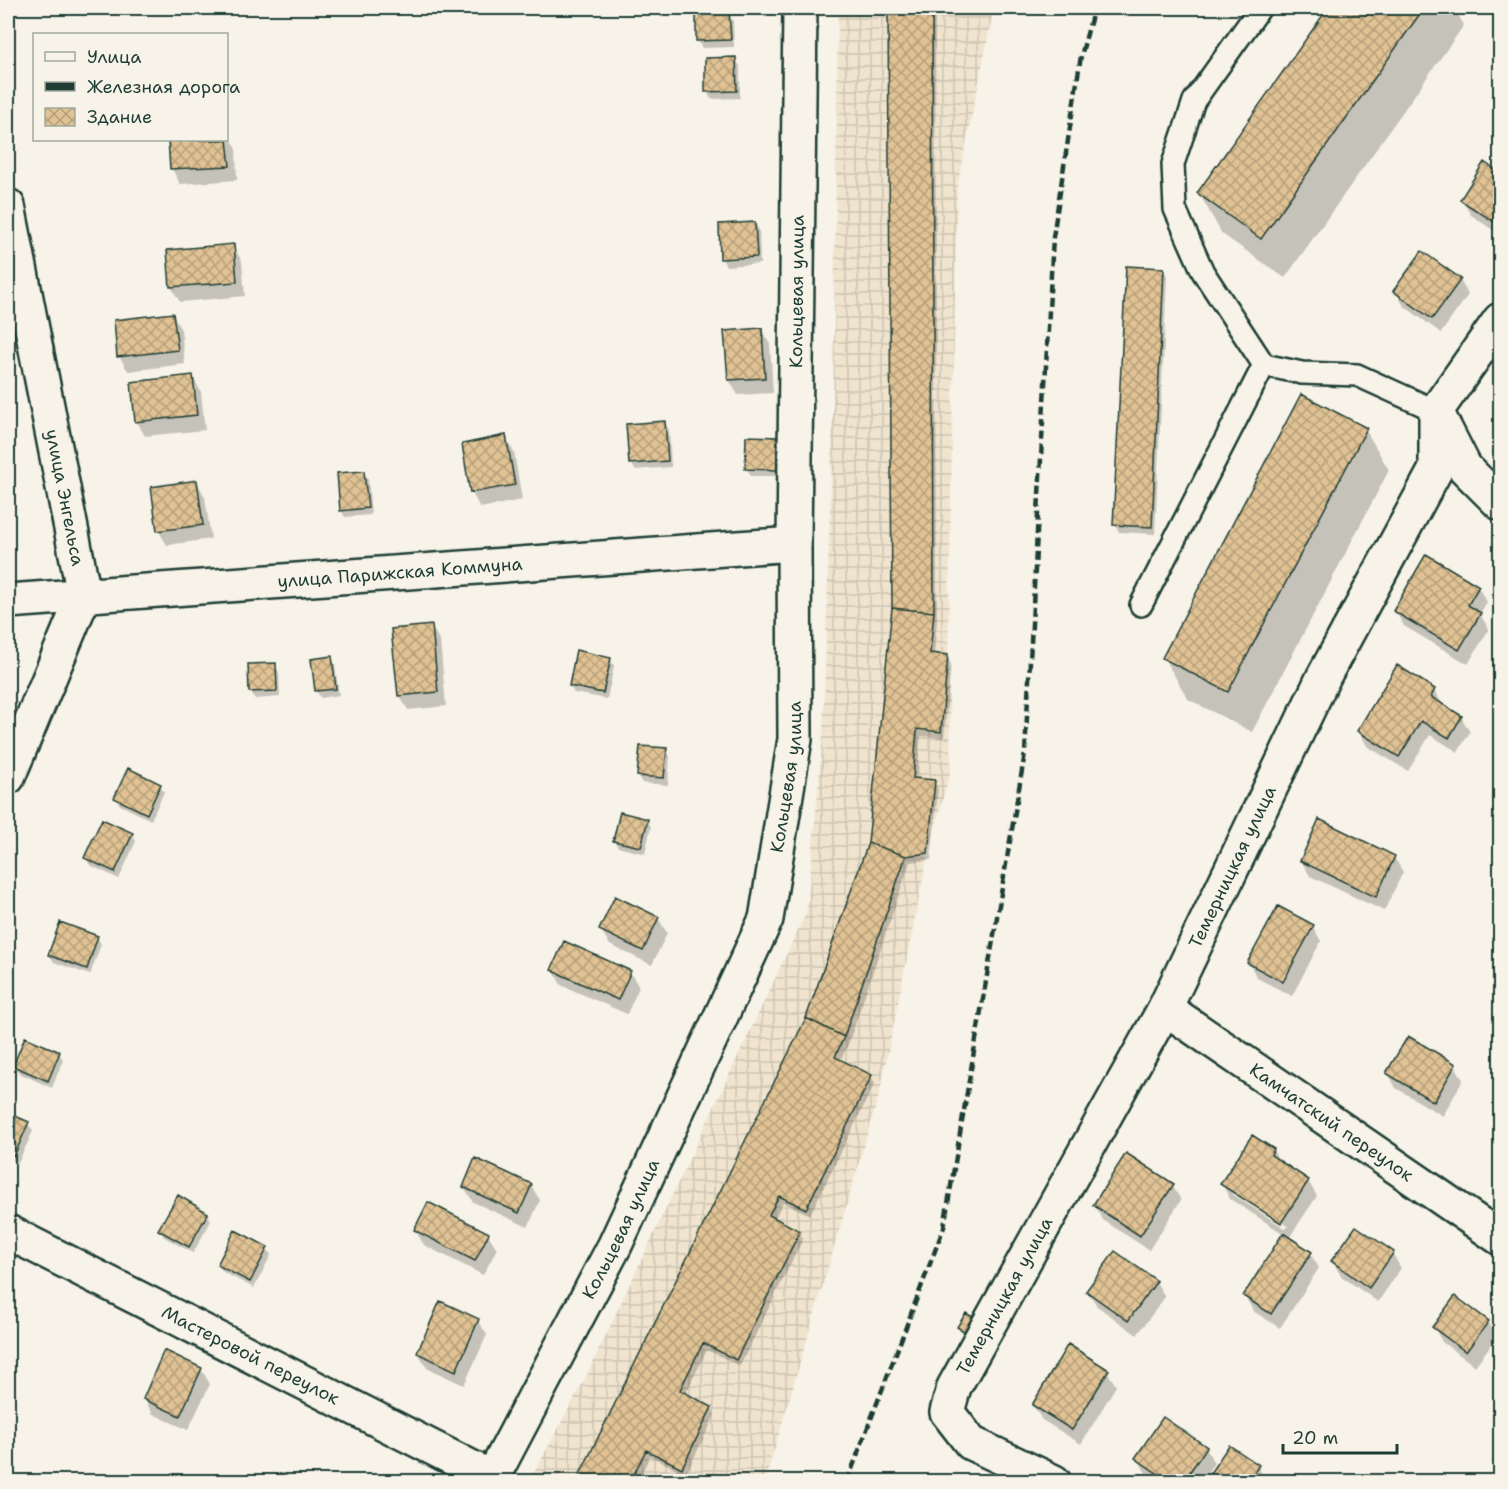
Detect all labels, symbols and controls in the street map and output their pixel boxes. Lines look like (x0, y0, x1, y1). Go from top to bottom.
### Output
legend (33, 33, 228, 141)
text: Улица (87, 45, 141, 69)
text: Железная дорога (87, 75, 240, 99)
text: Здание (87, 105, 152, 129)
street label: Кольцевая улица (784, 215, 810, 368)
street label: улица Энгельса (40, 427, 90, 568)
street label: улица Парижская Коммуна (277, 552, 523, 593)
street label: Кольцевая улица (765, 701, 807, 854)
street label: Темерницкая улица (1183, 782, 1282, 952)
street label: Камчатский переулок (1245, 1058, 1419, 1187)
street label: Кольцевая улица (577, 1155, 665, 1303)
street label: Темерницкая улица (951, 1213, 1058, 1379)
street label: Мастеровой переулок (157, 1300, 344, 1411)
scale bar (1283, 1417, 1397, 1455)
text: 20 m (1292, 1426, 1338, 1450)

